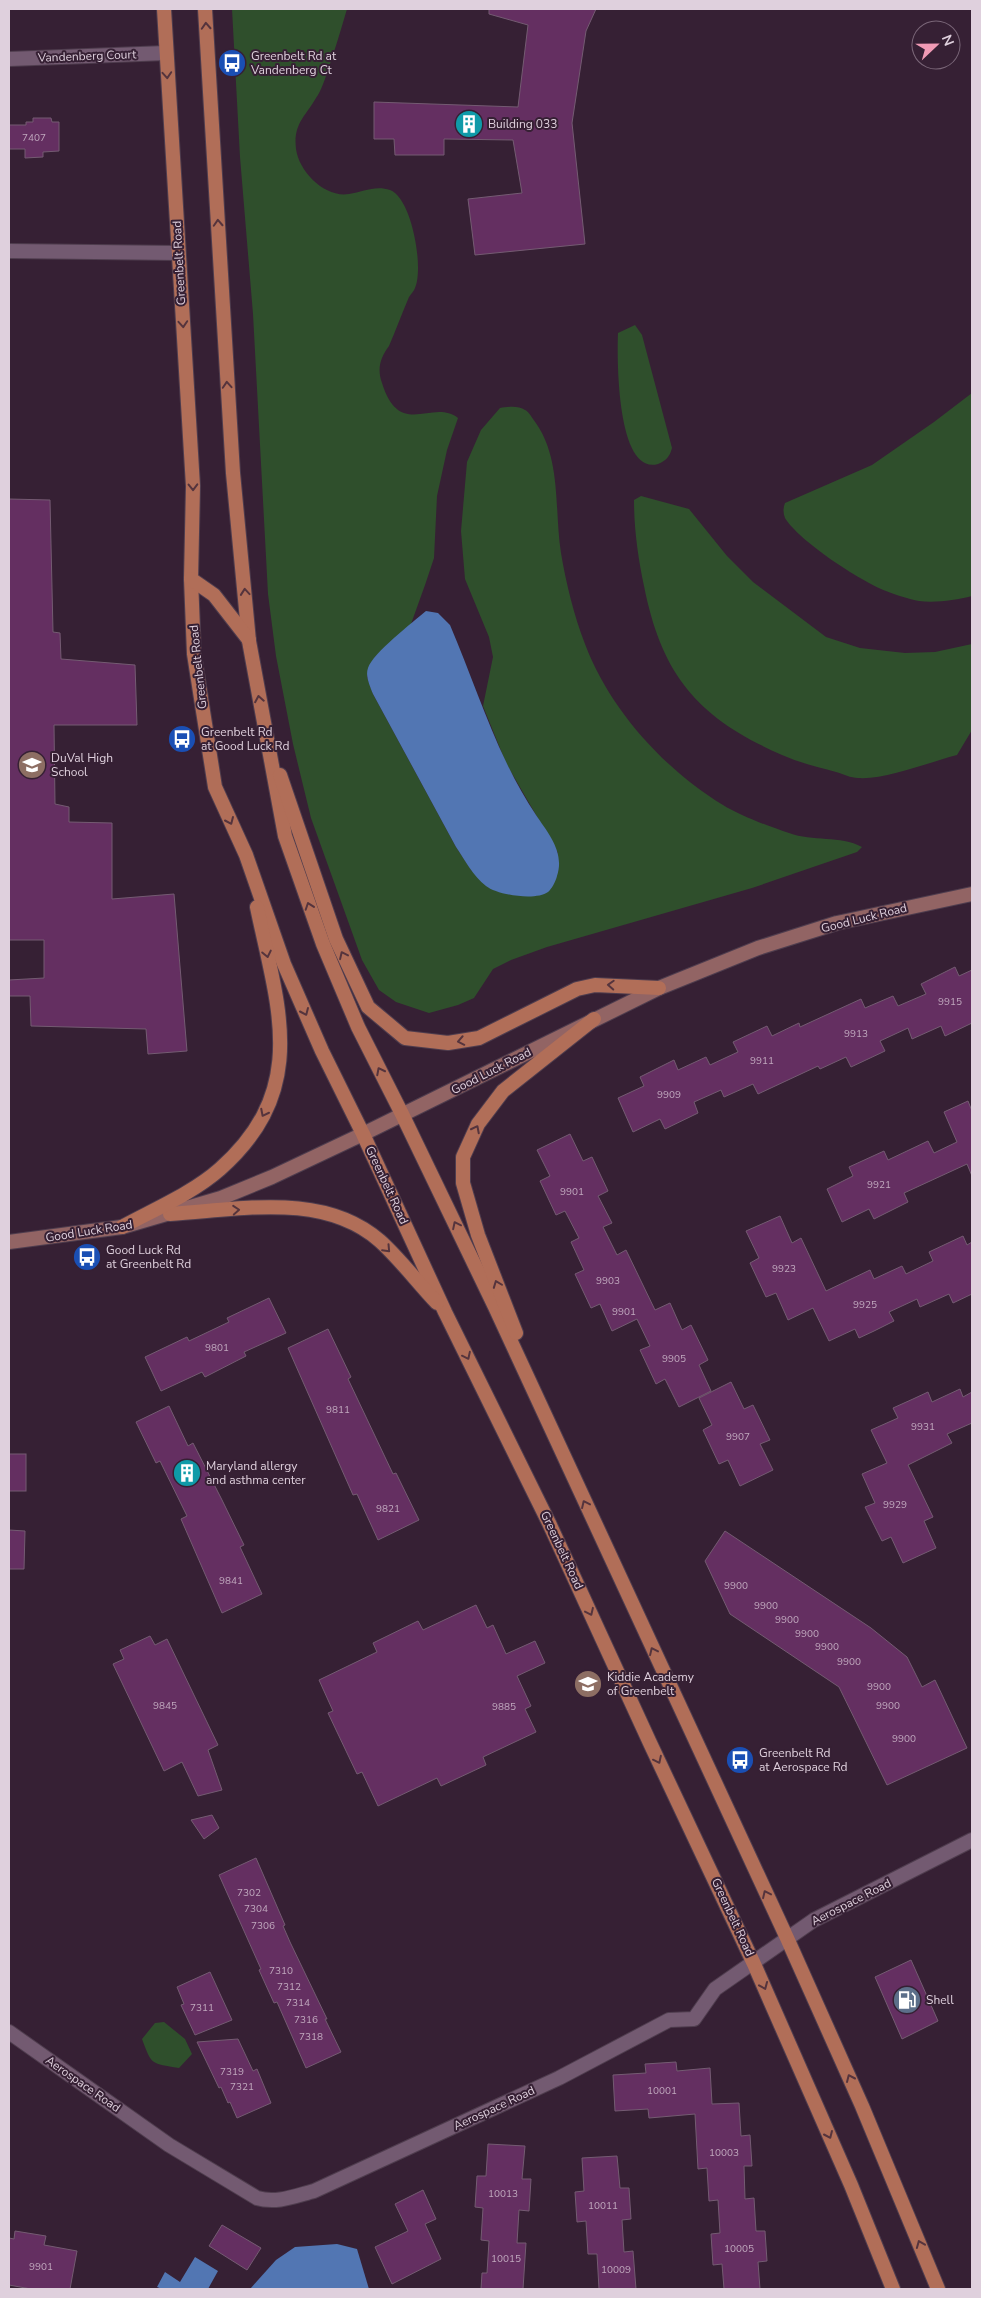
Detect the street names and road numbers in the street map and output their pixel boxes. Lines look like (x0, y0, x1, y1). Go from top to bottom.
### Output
street label: Vandenberg Court (36, 46, 137, 66)
street label: Greenbelt Road (169, 220, 189, 306)
street label: Greenbelt Road (186, 624, 210, 710)
street label: Good Luck Road (819, 900, 909, 936)
street label: Good Luck Road (448, 1044, 534, 1098)
street label: Greenbelt Road (362, 1143, 412, 1227)
street label: Good Luck Road (44, 1216, 134, 1246)
street label: Greenbelt Road (537, 1508, 587, 1592)
street label: Greenbelt Road (708, 1875, 758, 1959)
street label: Aerospace Road (808, 1875, 894, 1929)
street label: Aerospace Road (42, 2052, 124, 2116)
street label: Aerospace Road (451, 2082, 537, 2134)

